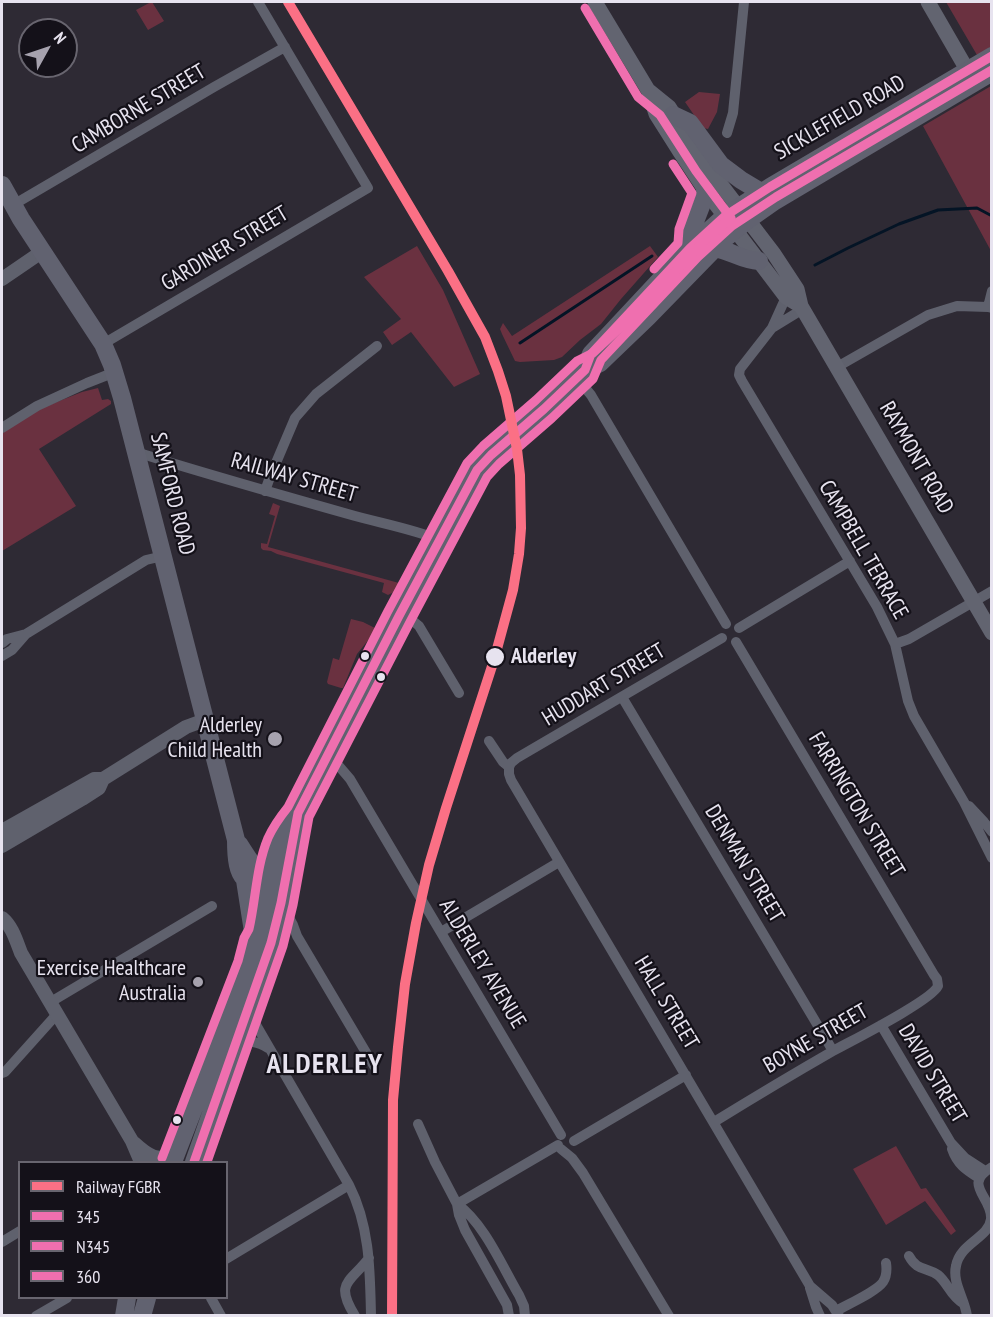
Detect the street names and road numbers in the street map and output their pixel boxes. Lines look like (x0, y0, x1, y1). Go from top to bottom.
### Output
street label: CAMBORNE STREET (67, 59, 211, 159)
street label: SICKLEFIELD ROAD (770, 70, 910, 166)
street label: GARDINER STREET (157, 201, 293, 297)
street label: RAYMONT ROAD (873, 397, 959, 519)
street label: SAMFORD ROAD (144, 430, 200, 558)
street label: RAILWAY STREET (228, 447, 360, 509)
street label: CAMPBELL TERRACE (813, 476, 913, 624)
street label: HUDDART STREET (538, 638, 670, 732)
street label: FARRINGTON STREET (802, 728, 910, 882)
street label: DENMAN STREET (699, 801, 789, 927)
street label: ALDERLEY AVENUE (433, 895, 531, 1033)
street label: HALL STREET (628, 952, 704, 1054)
street label: BOYNE STREET (759, 999, 873, 1079)
street label: DAVID STREET (892, 1020, 972, 1128)

